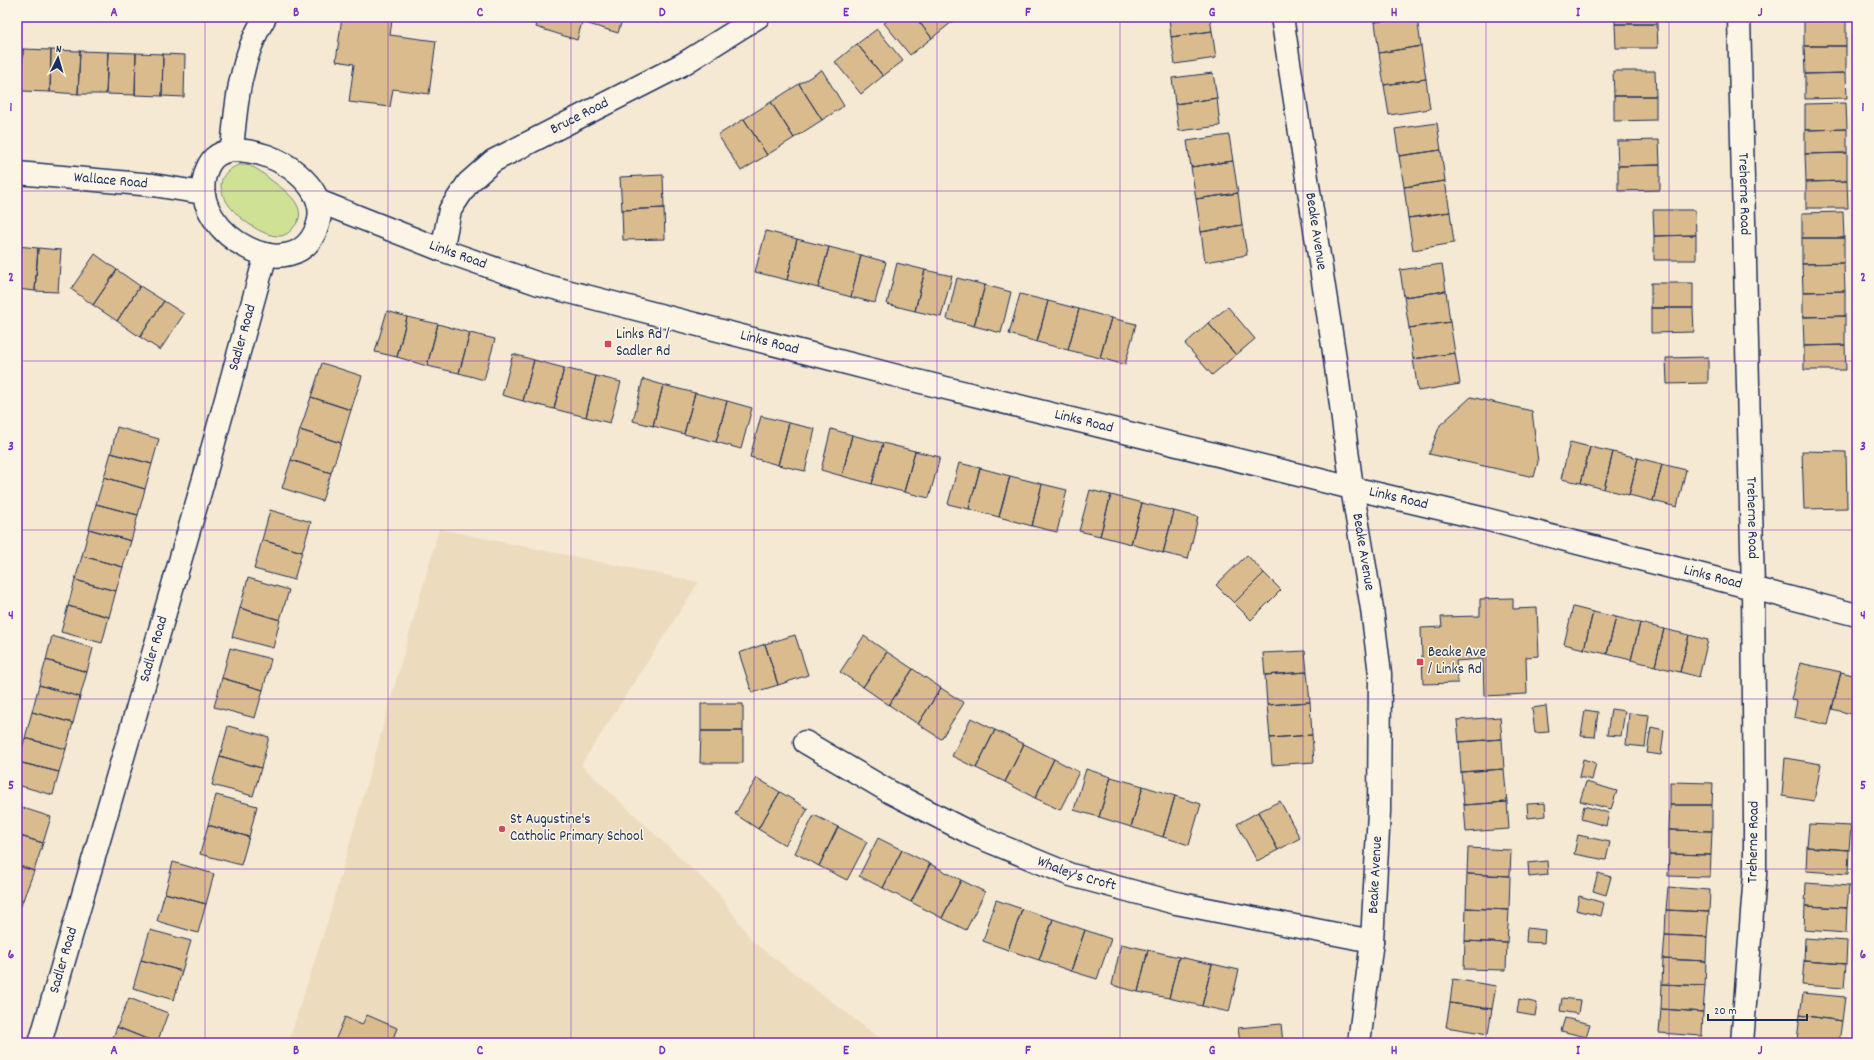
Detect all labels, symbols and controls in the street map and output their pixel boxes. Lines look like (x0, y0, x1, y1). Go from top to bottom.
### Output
text: A (110, 4, 118, 23)
text: B (293, 4, 299, 23)
text: C (477, 4, 484, 23)
text: D (659, 4, 666, 23)
text: E (843, 4, 850, 23)
text: F (1025, 4, 1031, 23)
text: G (1209, 4, 1216, 23)
text: H (1391, 4, 1398, 23)
text: I (1576, 4, 1581, 23)
text: J (1758, 4, 1763, 23)
north arrow (38, 38, 78, 78)
text: N (55, 42, 63, 58)
street label: Bruce Road (547, 92, 613, 141)
text: 1 (10, 99, 13, 118)
text: 1 (1862, 99, 1865, 118)
street label: Treherne Road (1731, 153, 1755, 235)
street label: Wallace Road (73, 167, 148, 195)
street label: Beake Avenue (1298, 191, 1332, 272)
street label: Links Road (426, 235, 490, 276)
text: 2 (8, 269, 14, 288)
text: 2 (1860, 269, 1866, 288)
street label: Sadler Road (223, 302, 263, 373)
place label: Links Rd / Sadler Rd (616, 324, 670, 363)
street label: Links Road (738, 325, 801, 361)
marker: Links Rd / Sadler Rd (603, 339, 613, 349)
street label: Links Road (1052, 404, 1115, 440)
text: 3 (8, 438, 14, 457)
text: 3 (1860, 438, 1866, 457)
street label: Treherne Road (1739, 476, 1763, 559)
street label: Links Road (1367, 481, 1430, 516)
street label: Beake Avenue (1345, 512, 1380, 593)
street label: Links Road (1681, 560, 1744, 596)
text: 4 (8, 607, 14, 626)
text: 4 (1860, 607, 1866, 626)
street label: Sadler Road (134, 614, 174, 685)
place label: Beake Ave / Links Rd (1428, 642, 1486, 681)
marker: Beake Ave / Links Rd (1415, 657, 1425, 667)
text: 5 (8, 777, 14, 796)
text: 5 (1860, 777, 1866, 796)
street label: Treherne Road (1742, 801, 1766, 883)
place label: St Augustine's Catholic Primary School (510, 809, 644, 848)
marker: St Augustine's Catholic Primary School (497, 824, 507, 834)
street label: Beake Avenue (1363, 835, 1389, 915)
street label: Whaley's Croft (1034, 851, 1119, 898)
street label: Sadler Road (44, 925, 84, 996)
text: 6 (8, 946, 15, 965)
text: 6 (1860, 946, 1867, 965)
scale bar (1708, 996, 1807, 1022)
text: 20 m (1714, 1003, 1737, 1020)
text: A (110, 1042, 118, 1060)
text: B (293, 1042, 299, 1060)
text: C (477, 1042, 484, 1060)
text: D (659, 1042, 666, 1060)
text: E (843, 1042, 850, 1060)
text: F (1025, 1042, 1031, 1060)
text: G (1209, 1042, 1216, 1060)
text: H (1391, 1042, 1398, 1060)
text: I (1576, 1042, 1581, 1060)
text: J (1758, 1042, 1763, 1060)

